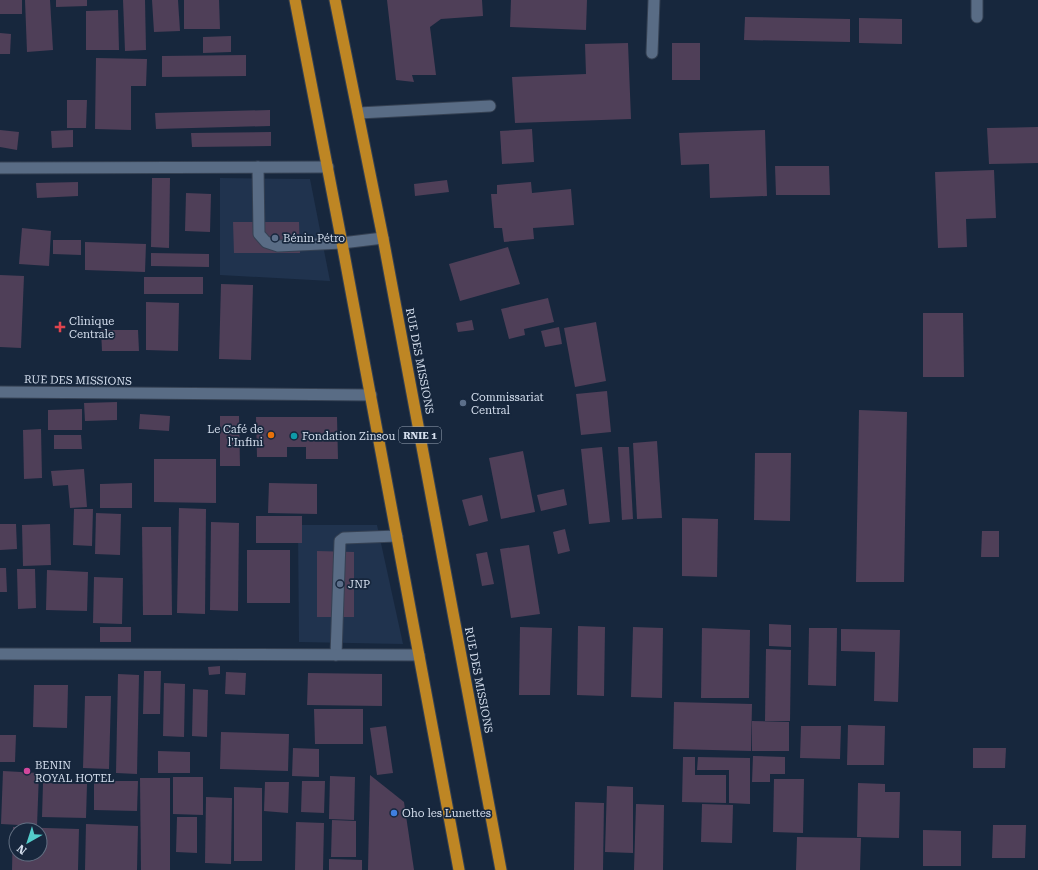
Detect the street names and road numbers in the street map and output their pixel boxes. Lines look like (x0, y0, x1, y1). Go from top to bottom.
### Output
street label: RUE DES MISSIONS (403, 307, 436, 416)
street label: RUE DES MISSIONS (24, 373, 132, 388)
road number: RNIE 1 (399, 427, 441, 443)
street label: RUE DES MISSIONS (462, 626, 495, 735)

